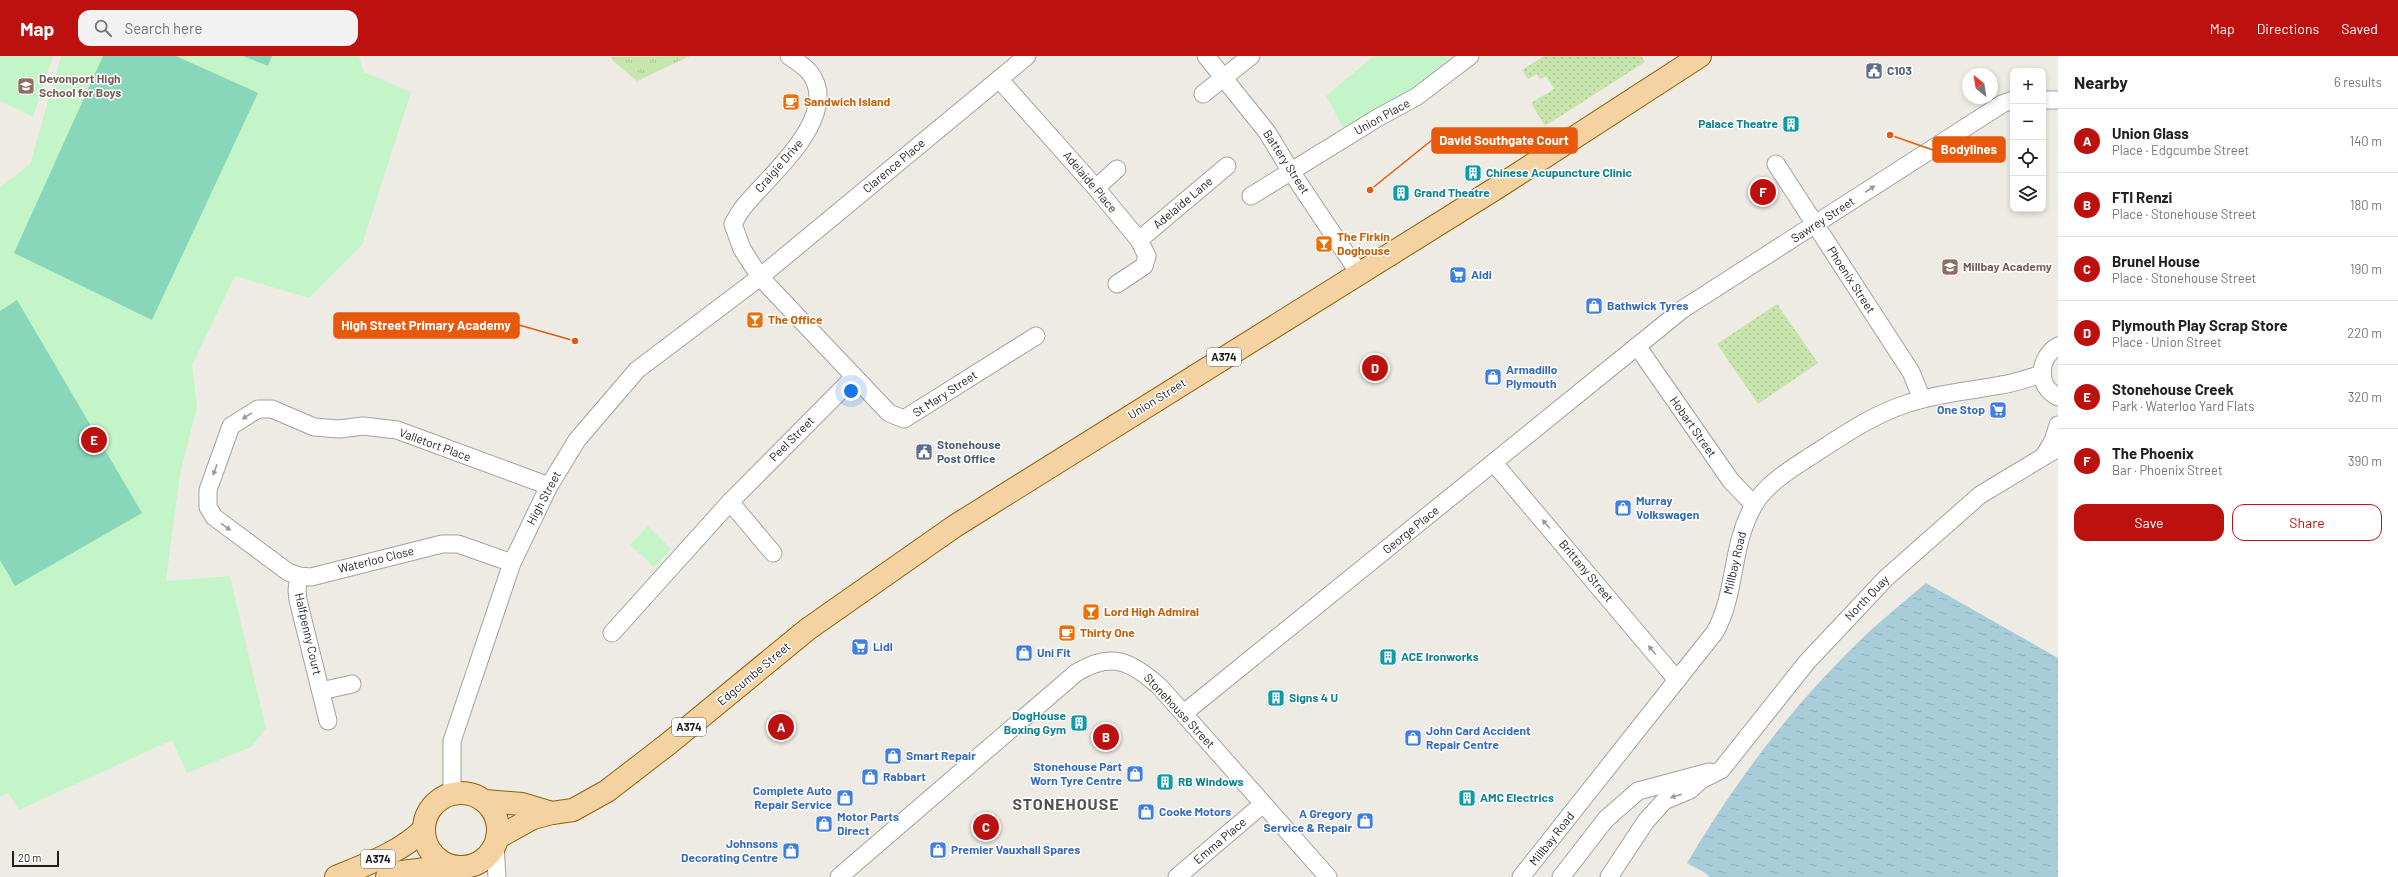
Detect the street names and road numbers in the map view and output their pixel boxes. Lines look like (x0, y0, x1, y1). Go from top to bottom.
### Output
street label: Union Place (1351, 95, 1412, 137)
street label: Battery Street (1261, 127, 1313, 196)
street label: Clarence Place (859, 135, 927, 195)
street label: Craigie Drive (751, 136, 805, 195)
street label: Adelaide Place (1061, 148, 1121, 215)
street label: Adelaide Lane (1150, 173, 1215, 231)
street label: Sawrey Street (1788, 193, 1857, 245)
street label: Phoenix Street (1825, 243, 1879, 315)
road number: A374 (1207, 348, 1241, 366)
street label: St Mary Street (910, 367, 979, 419)
street label: Union Street (1125, 375, 1188, 421)
street label: Hobart Street (1668, 393, 1720, 460)
street label: Peel Street (766, 413, 817, 464)
street label: Valletort Place (398, 425, 473, 463)
street label: High Street (523, 468, 563, 527)
street label: George Place (1379, 502, 1441, 556)
street label: Millbay Road (1720, 530, 1748, 596)
street label: Brittany Street (1557, 536, 1617, 604)
street label: Waterloo Close (336, 543, 415, 575)
street label: North Quay (1841, 571, 1892, 623)
street label: Halfpenny Court (293, 591, 325, 676)
street label: Edgcumbe Street (714, 639, 793, 708)
street label: Stonehouse Street (1141, 670, 1218, 751)
road number: A374 (672, 718, 706, 736)
street label: Millbay Road (1526, 809, 1577, 868)
street label: Emma Place (1190, 814, 1248, 866)
road number: A374 (361, 850, 395, 868)

